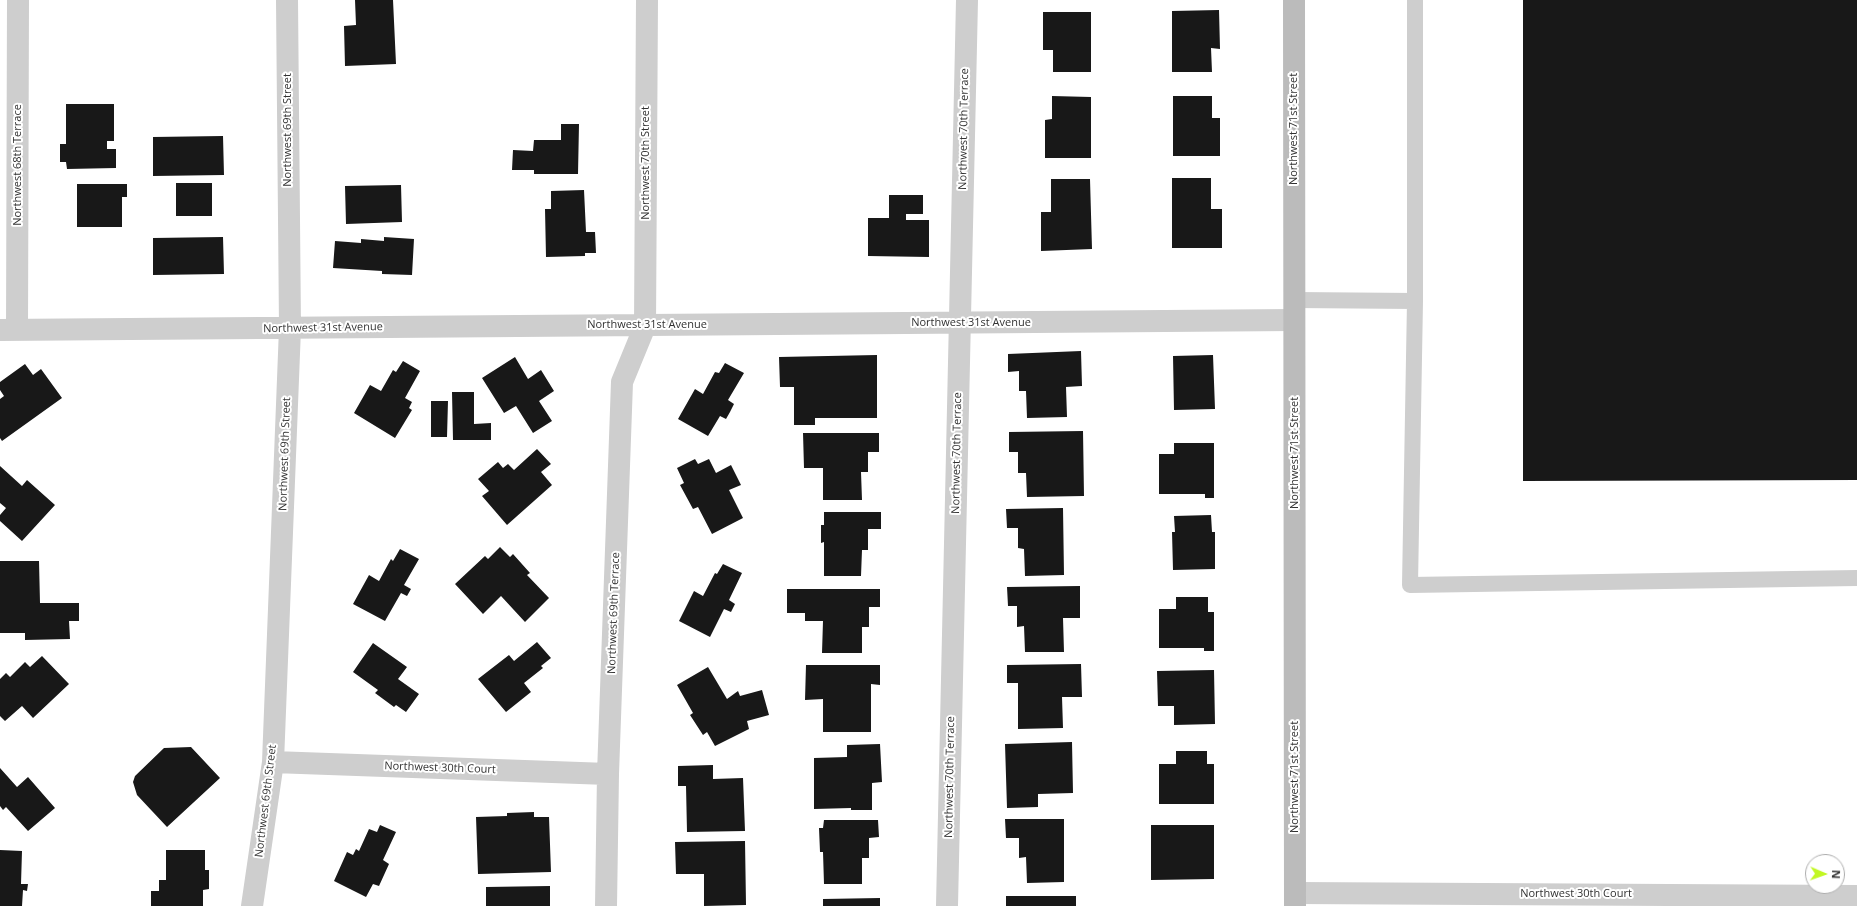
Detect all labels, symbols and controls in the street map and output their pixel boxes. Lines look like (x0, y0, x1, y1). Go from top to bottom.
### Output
street label: Northwest 70th Terrace (956, 68, 972, 190)
street label: Northwest 69th Street (281, 73, 295, 187)
street label: Northwest 71st Street (1287, 73, 1301, 185)
street label: Northwest 68th Terrace (11, 104, 25, 226)
street label: Northwest 70th Street (639, 106, 653, 220)
street label: Northwest 31st Avenue (911, 316, 1031, 330)
street label: Northwest 31st Avenue (587, 318, 707, 332)
street label: Northwest 31st Avenue (263, 320, 383, 336)
street label: Northwest 70th Terrace (949, 392, 965, 514)
street label: Northwest 69th Street (276, 397, 294, 511)
street label: Northwest 71st Street (1288, 397, 1302, 509)
street label: Northwest 69th Terrace (605, 552, 623, 674)
street label: Northwest 70th Terrace (942, 716, 958, 838)
street label: Northwest 71st Street (1288, 721, 1302, 833)
street label: Northwest 69th Street (253, 744, 279, 858)
street label: Northwest 30th Court (384, 759, 496, 777)
north arrow (1805, 854, 1845, 894)
text: N (1829, 870, 1844, 879)
street label: Northwest 30th Court (1520, 887, 1632, 901)

